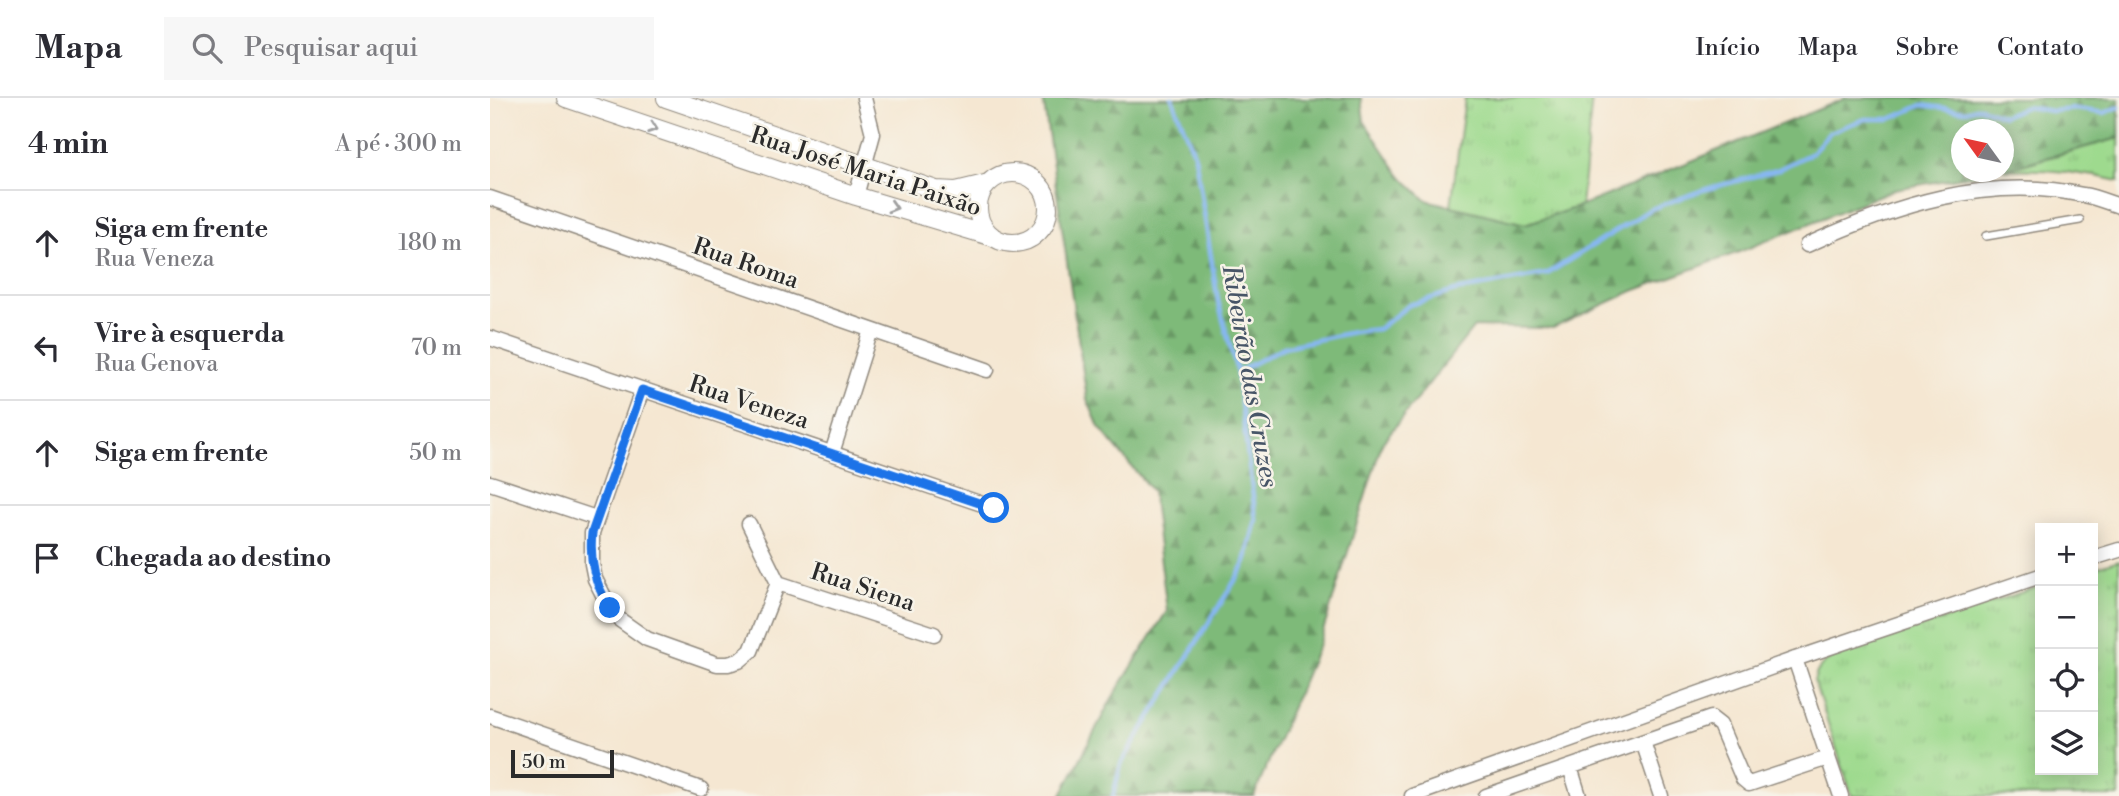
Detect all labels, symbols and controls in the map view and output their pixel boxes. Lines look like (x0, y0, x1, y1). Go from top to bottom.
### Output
search box (164, 17, 654, 80)
text: Mapa (35, 28, 122, 69)
icon: search (188, 29, 226, 67)
text: Pesquisar aqui (244, 32, 418, 64)
text: Início (1696, 33, 1760, 63)
text: Mapa (1798, 33, 1858, 63)
text: Sobre (1896, 33, 1959, 63)
text: Contato (1997, 33, 2084, 63)
one-way arrow (647, 119, 659, 134)
north arrow (1951, 119, 2014, 182)
street label: Rua José Maria Paixão (746, 120, 985, 224)
text: 4 min (28, 125, 108, 163)
text: A pé · 300 m (335, 130, 462, 158)
one-way arrow (886, 198, 898, 213)
text: Siga em frente (95, 213, 268, 245)
icon: ahead (28, 224, 66, 262)
text: 180 m (398, 229, 462, 257)
street label: Rua Roma (689, 232, 804, 296)
text: Rua Veneza (95, 245, 215, 273)
water label: Ribeirão das Cruzes (1214, 261, 1285, 490)
text: Vire à esquerda (95, 318, 285, 350)
icon: left (28, 329, 66, 367)
text: 70 m (411, 334, 462, 362)
text: Rua Genova (95, 350, 218, 378)
street label: Rua Veneza (685, 369, 813, 437)
icon: ahead (28, 434, 66, 472)
text: Siga em frente (95, 437, 268, 469)
text: 50 m (409, 439, 462, 467)
route start (978, 492, 1009, 523)
map controls (2035, 523, 2098, 775)
button: + (2035, 523, 2098, 586)
icon: arrive (28, 539, 66, 577)
text: Chegada ao destino (95, 542, 331, 574)
street label: Rua Siena (807, 557, 919, 619)
button: − (2035, 586, 2098, 649)
route end (594, 592, 625, 623)
button: locate (2035, 649, 2098, 712)
button: layers (2035, 712, 2098, 775)
scale bar (511, 747, 614, 779)
text: 50 m (522, 750, 566, 774)

